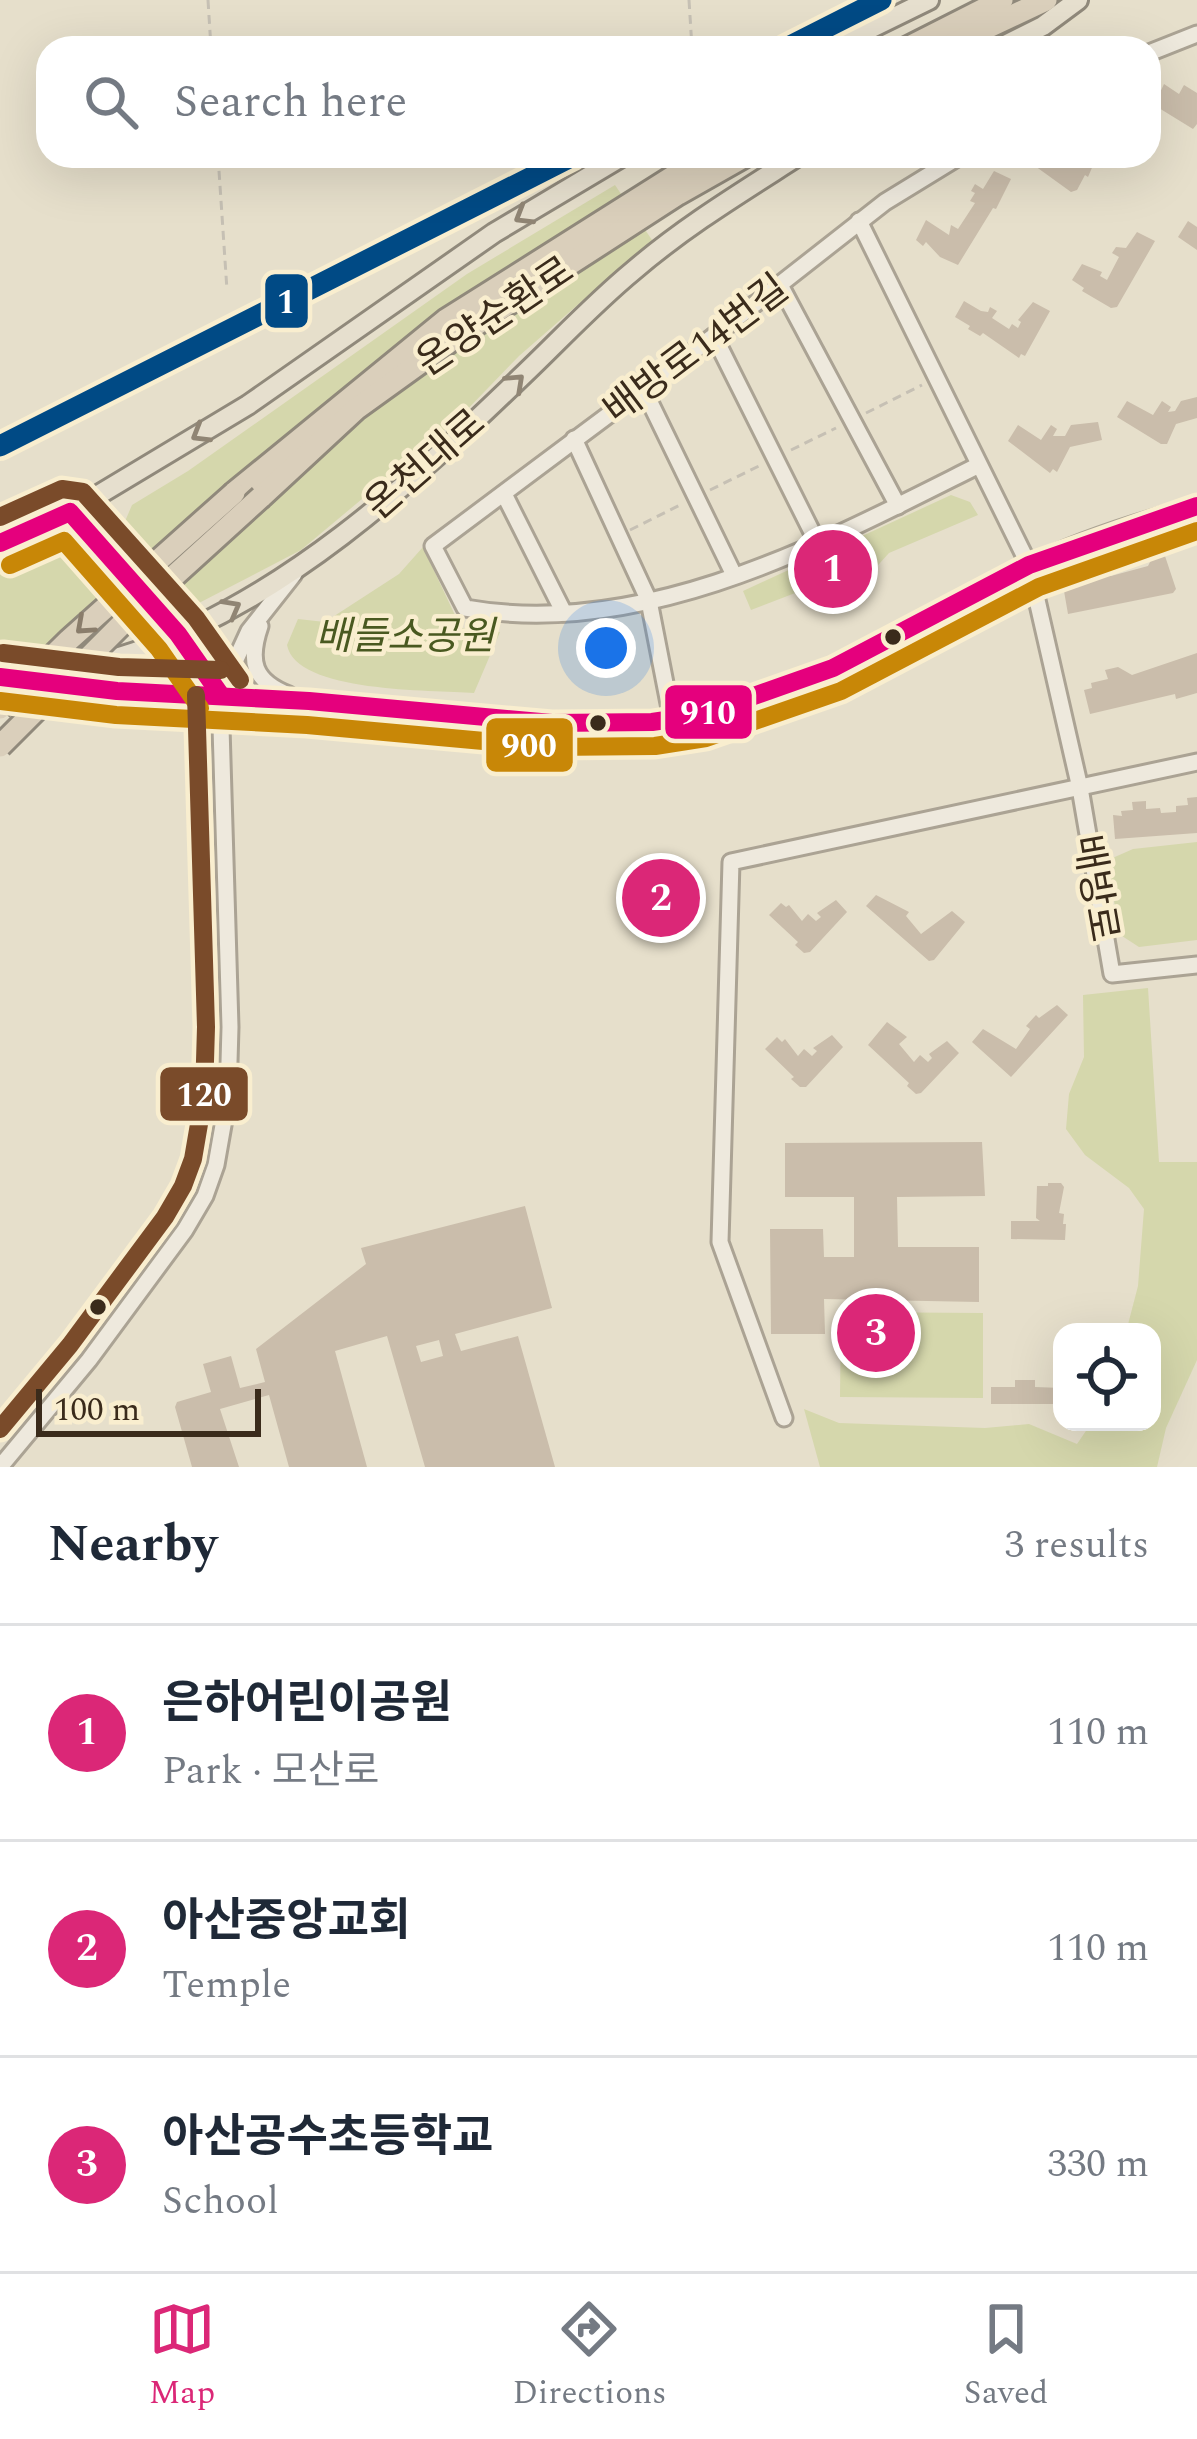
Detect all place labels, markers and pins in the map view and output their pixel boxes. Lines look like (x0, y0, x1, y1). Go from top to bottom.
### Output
pin: 1 (794, 524, 872, 614)
unlabelled marker (882, 626, 904, 648)
unlabelled marker (587, 712, 609, 734)
pin: 2 (622, 853, 700, 943)
pin: 3 (837, 1288, 915, 1378)
unlabelled marker (87, 1296, 109, 1318)

